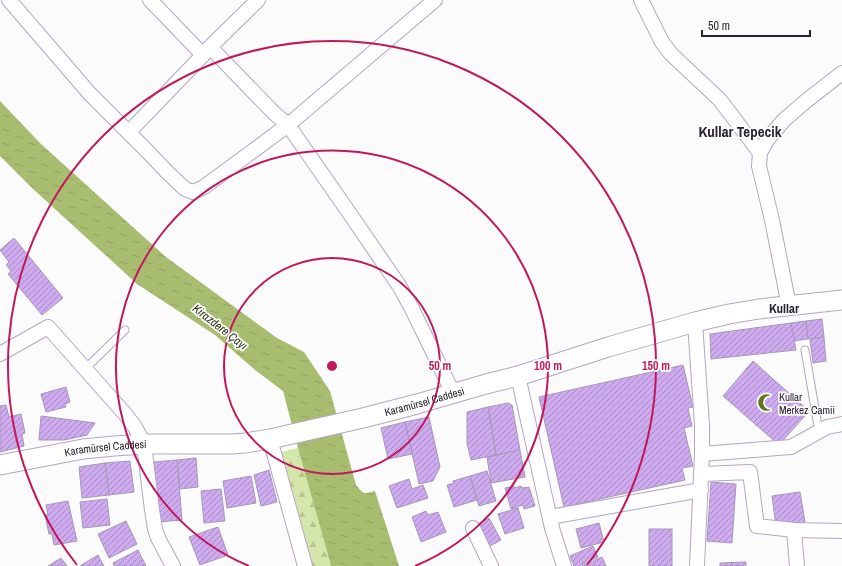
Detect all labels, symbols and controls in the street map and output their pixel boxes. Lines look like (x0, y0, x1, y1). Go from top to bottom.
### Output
scale bar (702, 12, 810, 38)
text: 50 m (708, 18, 730, 34)
district label: Kullar Tepecik (698, 121, 782, 142)
water label: Kirazdere Çayı (189, 300, 251, 354)
district label: Kullar (769, 300, 800, 317)
text: 50 m (429, 358, 451, 374)
text: 100 m (534, 358, 562, 374)
text: 150 m (642, 358, 670, 374)
centre of rings (325, 359, 339, 373)
street label: Karamürsel Caddesi (383, 384, 466, 419)
place label: Kullar Merkez Camii (779, 390, 835, 417)
mosque icon: Kullar Merkez Camii (756, 393, 776, 413)
street label: Karamürsel Caddesi (63, 437, 146, 459)

